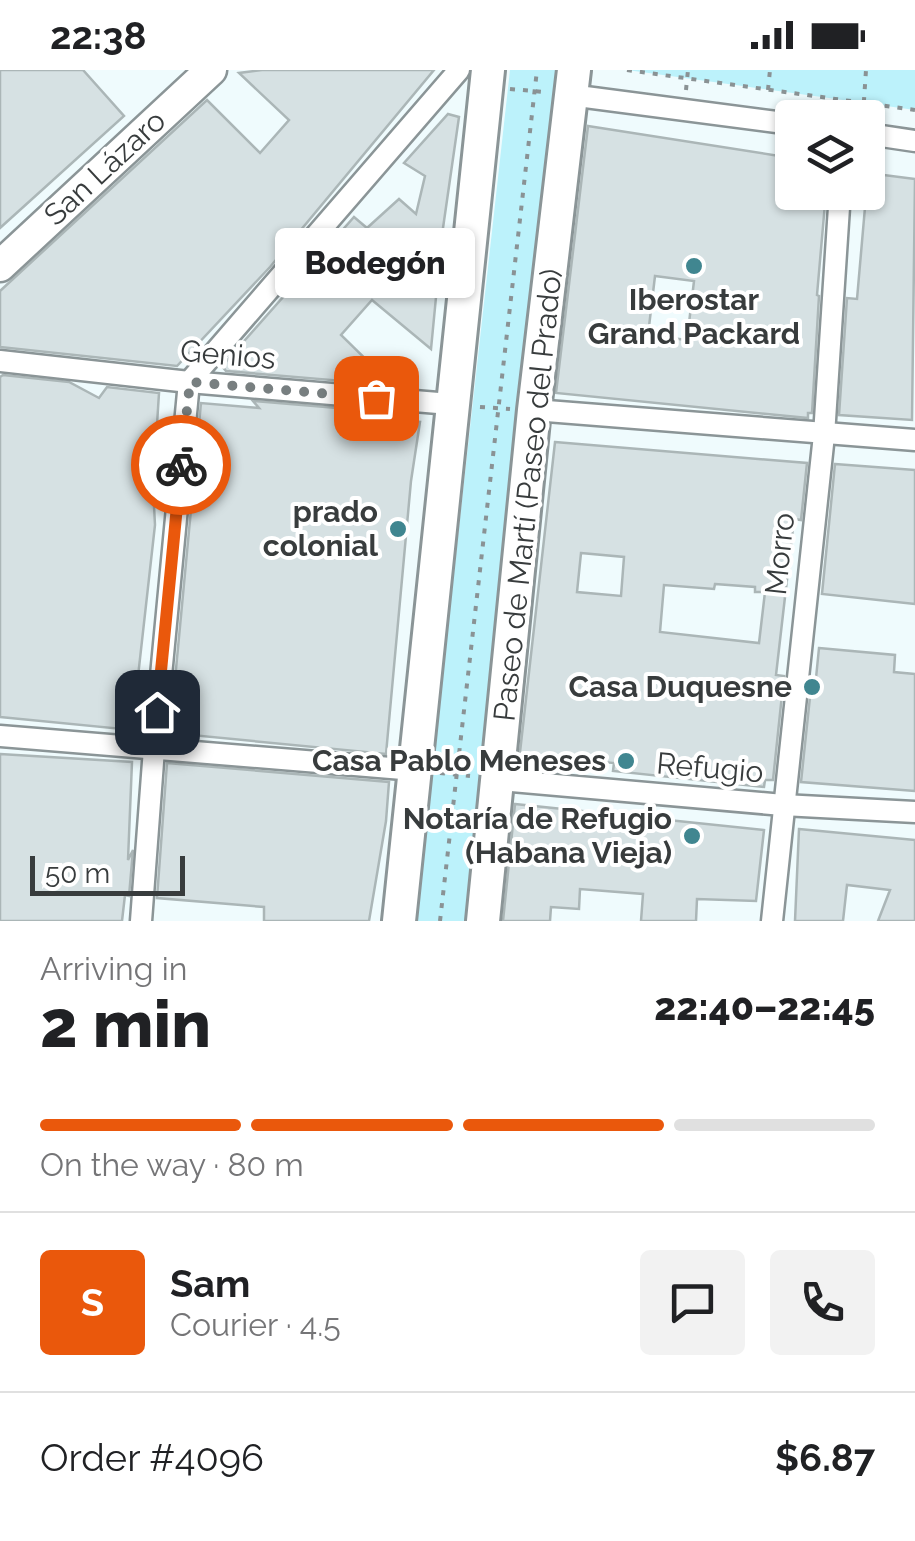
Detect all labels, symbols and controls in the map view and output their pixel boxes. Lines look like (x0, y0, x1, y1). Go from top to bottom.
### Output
text: 22:38 (50, 13, 146, 58)
map controls (775, 100, 885, 210)
button: layers (775, 100, 885, 210)
street label: San Lázaro (37, 103, 172, 232)
callout: Bodegón (276, 228, 476, 298)
text: Bodegón (304, 244, 446, 281)
marker: Iberostar Grand Packard (683, 255, 705, 277)
street label: Paseo de Martí (Paseo del Prado) (486, 267, 569, 723)
place label: Iberostar Grand Packard (588, 282, 800, 351)
street label: Genios (179, 333, 277, 376)
pin (334, 356, 419, 441)
icon: bag (349, 371, 404, 426)
courier (131, 415, 231, 515)
icon: bike (154, 438, 209, 493)
place label: prado colonial (263, 494, 378, 563)
street label: Morro (758, 511, 801, 597)
marker: prado colonial (387, 518, 409, 540)
place label: Casa Duquesne (569, 669, 792, 704)
pin (115, 670, 200, 755)
marker: Casa Duquesne (801, 676, 823, 698)
icon: home (130, 685, 185, 740)
place label: Casa Pablo Meneses (312, 743, 606, 778)
street label: Refugio (655, 745, 765, 790)
marker: Casa Pablo Meneses (615, 750, 637, 772)
place label: Notaría de Refugio (Habana Vieja) (403, 801, 672, 870)
marker: Notaría de Refugio (Habana Vieja) (681, 825, 703, 847)
scale bar (30, 851, 185, 896)
text: 50 m (45, 857, 110, 890)
text: Arriving in (40, 950, 187, 987)
text: 22:40–22:45 (654, 984, 875, 1029)
text: 2 min (40, 986, 211, 1062)
text: On the way · 80 m (40, 1146, 304, 1183)
button: chat (640, 1250, 745, 1355)
button: phone (770, 1250, 875, 1355)
text: Sam (170, 1261, 250, 1306)
text: S (81, 1280, 104, 1325)
text: Courier · 4.5 (170, 1306, 341, 1343)
text: Order #4096 (40, 1435, 264, 1480)
text: $6.87 (775, 1435, 875, 1480)

